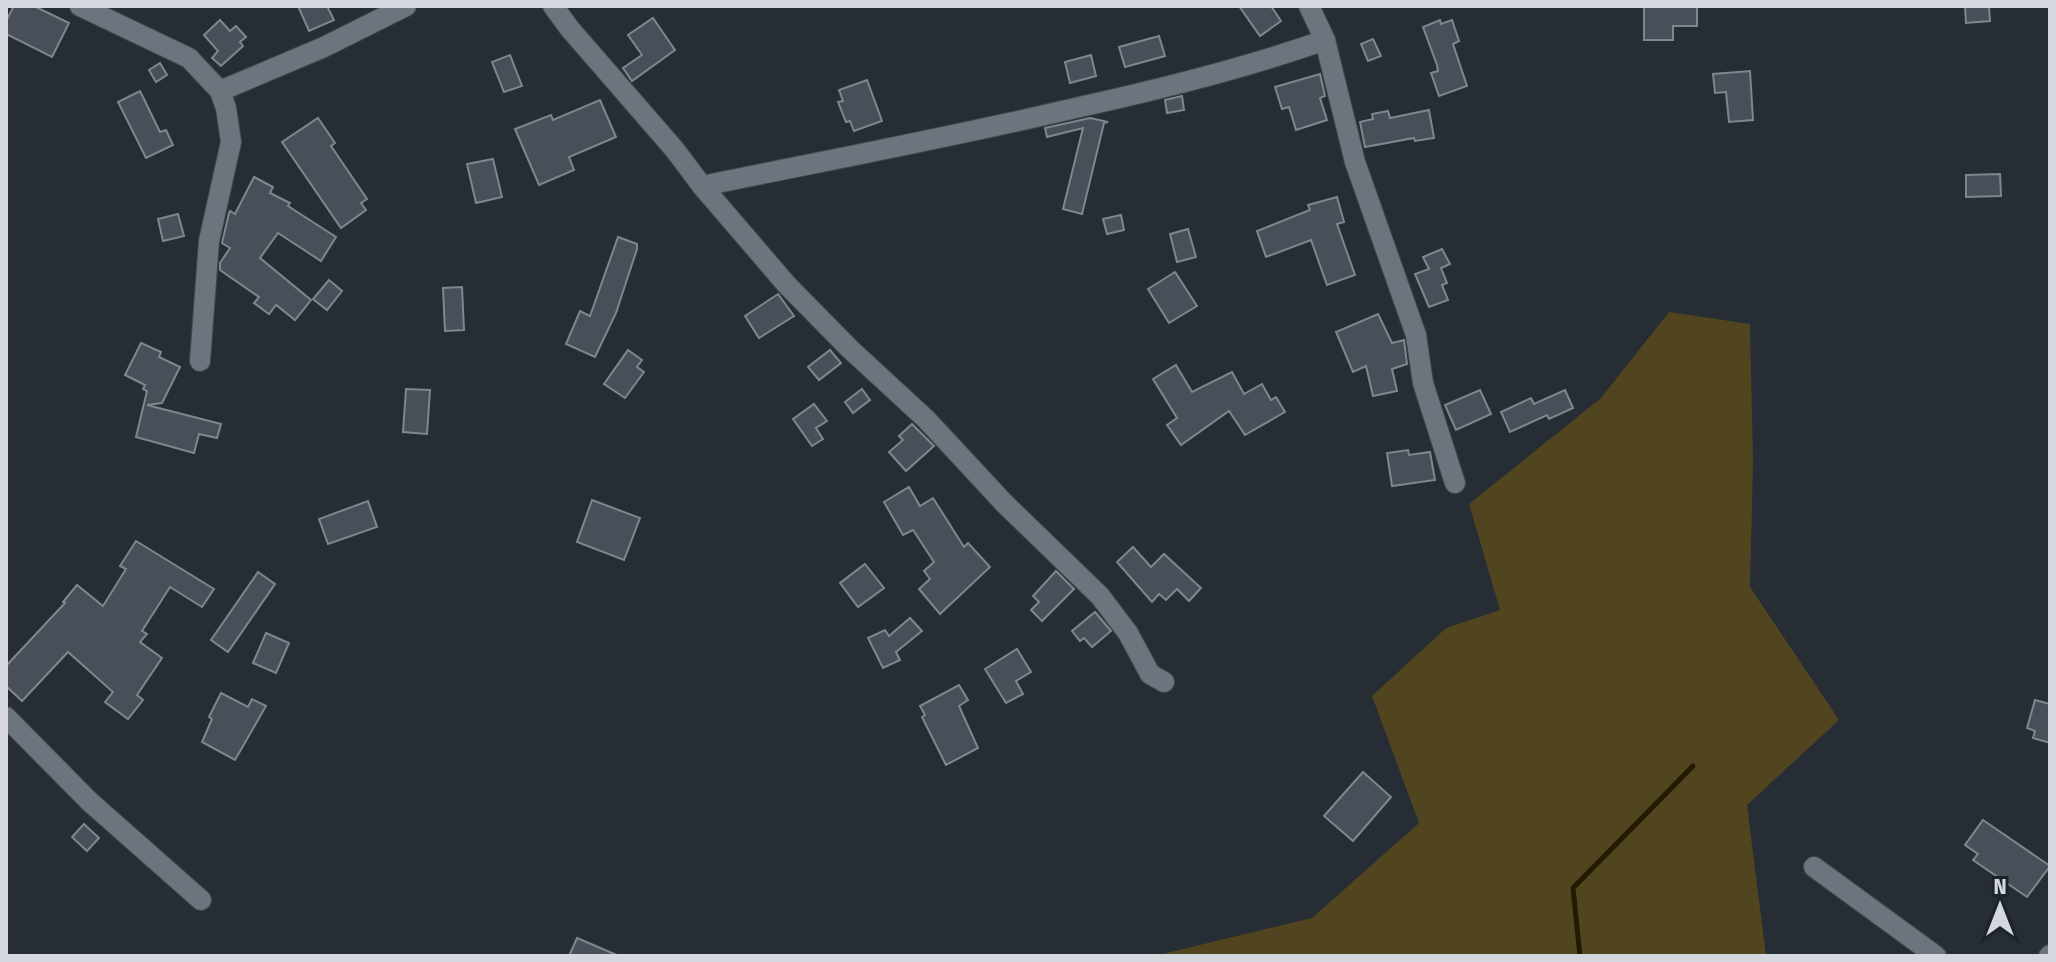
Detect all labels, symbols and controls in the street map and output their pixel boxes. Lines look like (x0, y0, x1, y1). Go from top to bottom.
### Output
north arrow (1960, 866, 2040, 946)
text: N (1993, 873, 2007, 900)

